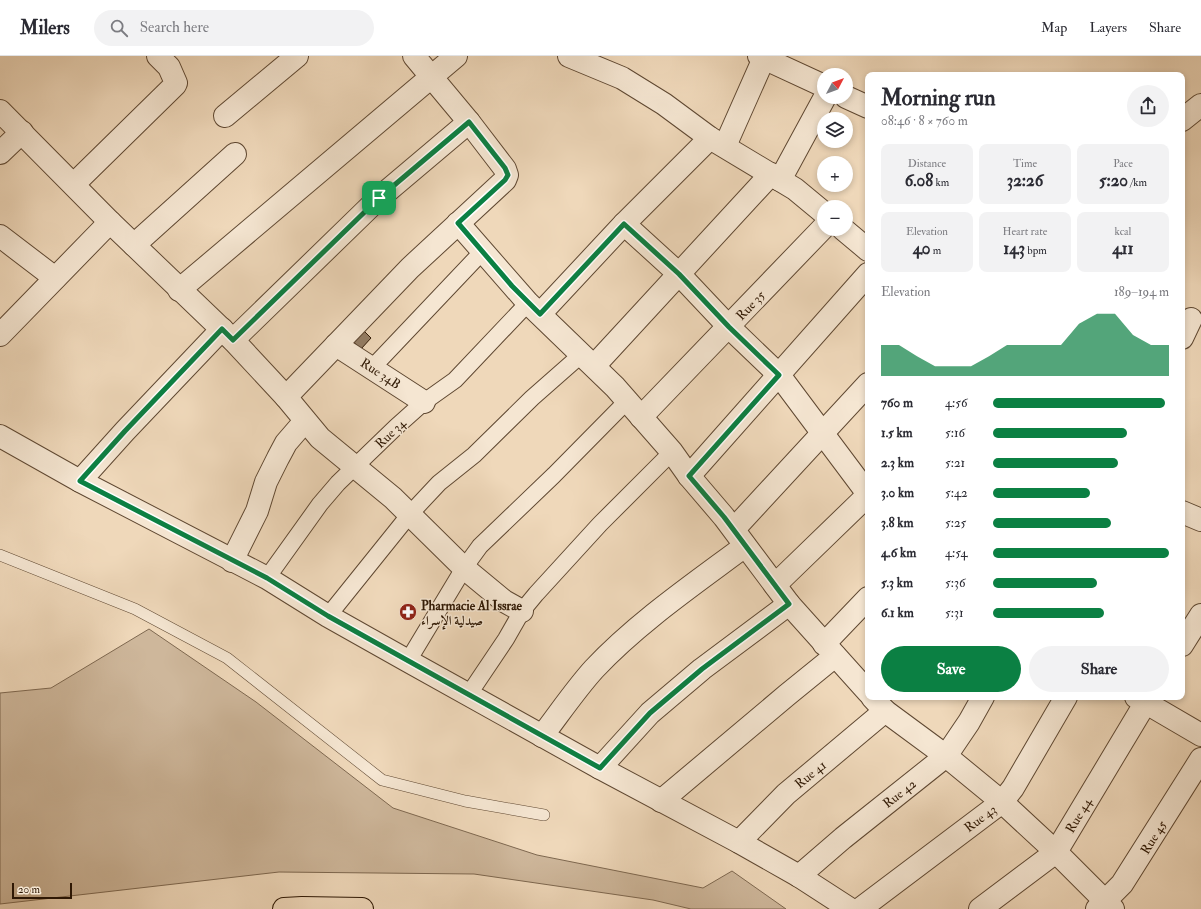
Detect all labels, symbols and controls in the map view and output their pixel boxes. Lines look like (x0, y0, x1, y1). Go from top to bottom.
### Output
search box (94, 10, 374, 46)
text: Milers (20, 16, 70, 40)
icon: search (108, 17, 130, 39)
text: Search here (140, 18, 209, 37)
text: Map (1041, 19, 1067, 36)
text: Layers (1089, 19, 1127, 36)
text: Share (1149, 19, 1181, 36)
north arrow (817, 68, 853, 104)
map controls (817, 68, 853, 236)
text: Morning run (881, 84, 996, 112)
button: share (1127, 85, 1169, 127)
button: layers (817, 112, 853, 148)
text: 08:46 · 8 × 760 m (881, 113, 968, 129)
button: + (817, 156, 853, 192)
text: Distance (908, 157, 946, 170)
text: Time (1013, 157, 1037, 170)
text: Pace (1113, 157, 1133, 170)
text: 6.08 (905, 170, 933, 191)
text: 32:26 (1007, 170, 1043, 191)
text: 5:20 (1099, 170, 1128, 191)
text: km (933, 176, 949, 189)
text: /km (1128, 176, 1147, 189)
pin (362, 181, 396, 215)
icon: arrive (368, 187, 390, 209)
button: − (817, 200, 853, 236)
text: Elevation (906, 225, 948, 238)
text: Heart rate (1003, 225, 1047, 238)
text: kcal (1115, 225, 1131, 238)
text: 40 (913, 238, 931, 259)
text: 143 (1003, 238, 1025, 259)
text: 411 (1112, 238, 1134, 259)
text: m (931, 244, 941, 257)
text: bpm (1025, 244, 1047, 257)
text: Elevation (881, 284, 931, 300)
text: 189–194 m (1114, 284, 1169, 300)
street label: Rue 35 (733, 287, 769, 324)
street label: Rue 34B (357, 355, 403, 393)
text: 760 m (881, 395, 913, 411)
text: 4:56 (945, 395, 967, 411)
street label: Rue 34 (372, 415, 410, 452)
text: 1.5 km (881, 425, 913, 441)
text: 5:16 (945, 425, 965, 441)
text: 2.3 km (881, 455, 914, 471)
text: 5:21 (945, 455, 965, 471)
text: 3.0 km (881, 485, 914, 501)
text: 5:42 (945, 485, 968, 501)
text: 3.8 km (881, 515, 914, 531)
text: 5:25 (945, 515, 966, 531)
text: 4.6 km (881, 545, 916, 561)
text: 4:54 (945, 545, 968, 561)
text: 5.3 km (881, 575, 913, 591)
text: 5:36 (945, 575, 965, 591)
place label: Pharmacie Al Issrae صيدلية الإسراء (421, 598, 523, 630)
pharmacy icon: Pharmacie Al Issrae صيدلية الإسراء (398, 602, 418, 622)
text: 6.1 km (881, 605, 914, 621)
text: 5:31 (945, 605, 964, 621)
button: Save (881, 646, 1021, 692)
button: Share (1029, 646, 1169, 692)
street label: Rue 41 (792, 757, 830, 792)
street label: Rue 42 (880, 776, 920, 812)
street label: Rue 44 (1062, 794, 1096, 836)
street label: Rue 43 (961, 802, 1000, 836)
street label: Rue 45 (1137, 817, 1171, 857)
scale bar (12, 881, 72, 900)
text: 20 m (18, 883, 40, 896)

